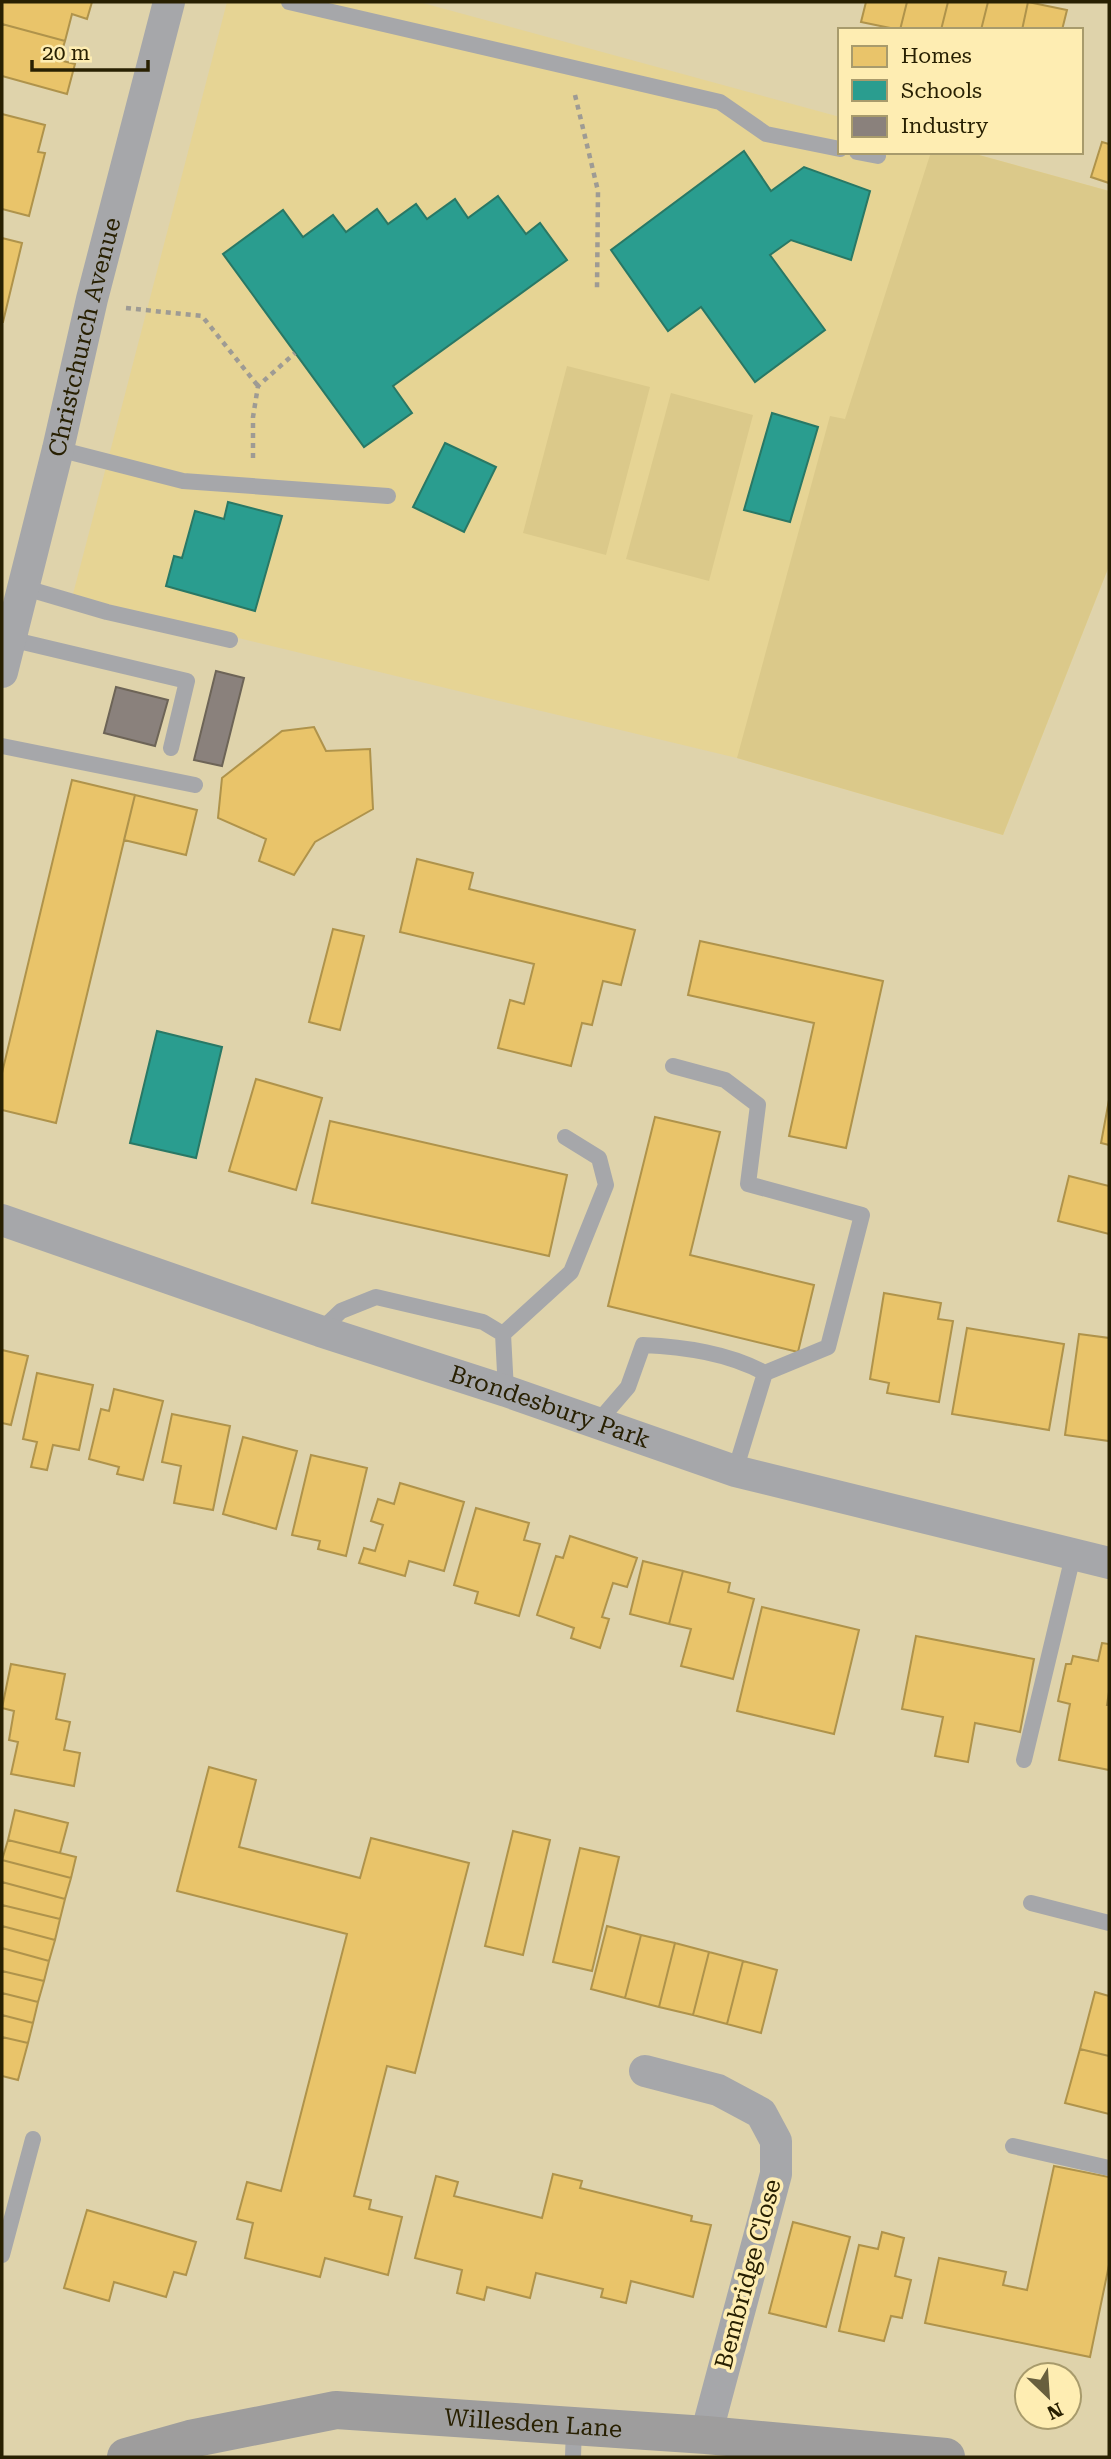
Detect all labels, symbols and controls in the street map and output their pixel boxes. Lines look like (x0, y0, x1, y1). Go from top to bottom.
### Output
scale bar (32, 28, 147, 72)
legend (838, 28, 1083, 154)
text: 20 m (42, 41, 90, 65)
text: Homes (901, 44, 972, 68)
text: Schools (901, 79, 982, 103)
text: Industry (901, 114, 989, 138)
street label: Christchurch Avenue (43, 214, 127, 459)
street label: Brondesbury Park (446, 1360, 654, 1454)
street label: Bembridge Close (709, 2176, 787, 2372)
north arrow (1013, 2361, 1083, 2431)
text: N (1043, 2397, 1066, 2425)
street label: Willesden Lane (443, 2403, 623, 2443)

